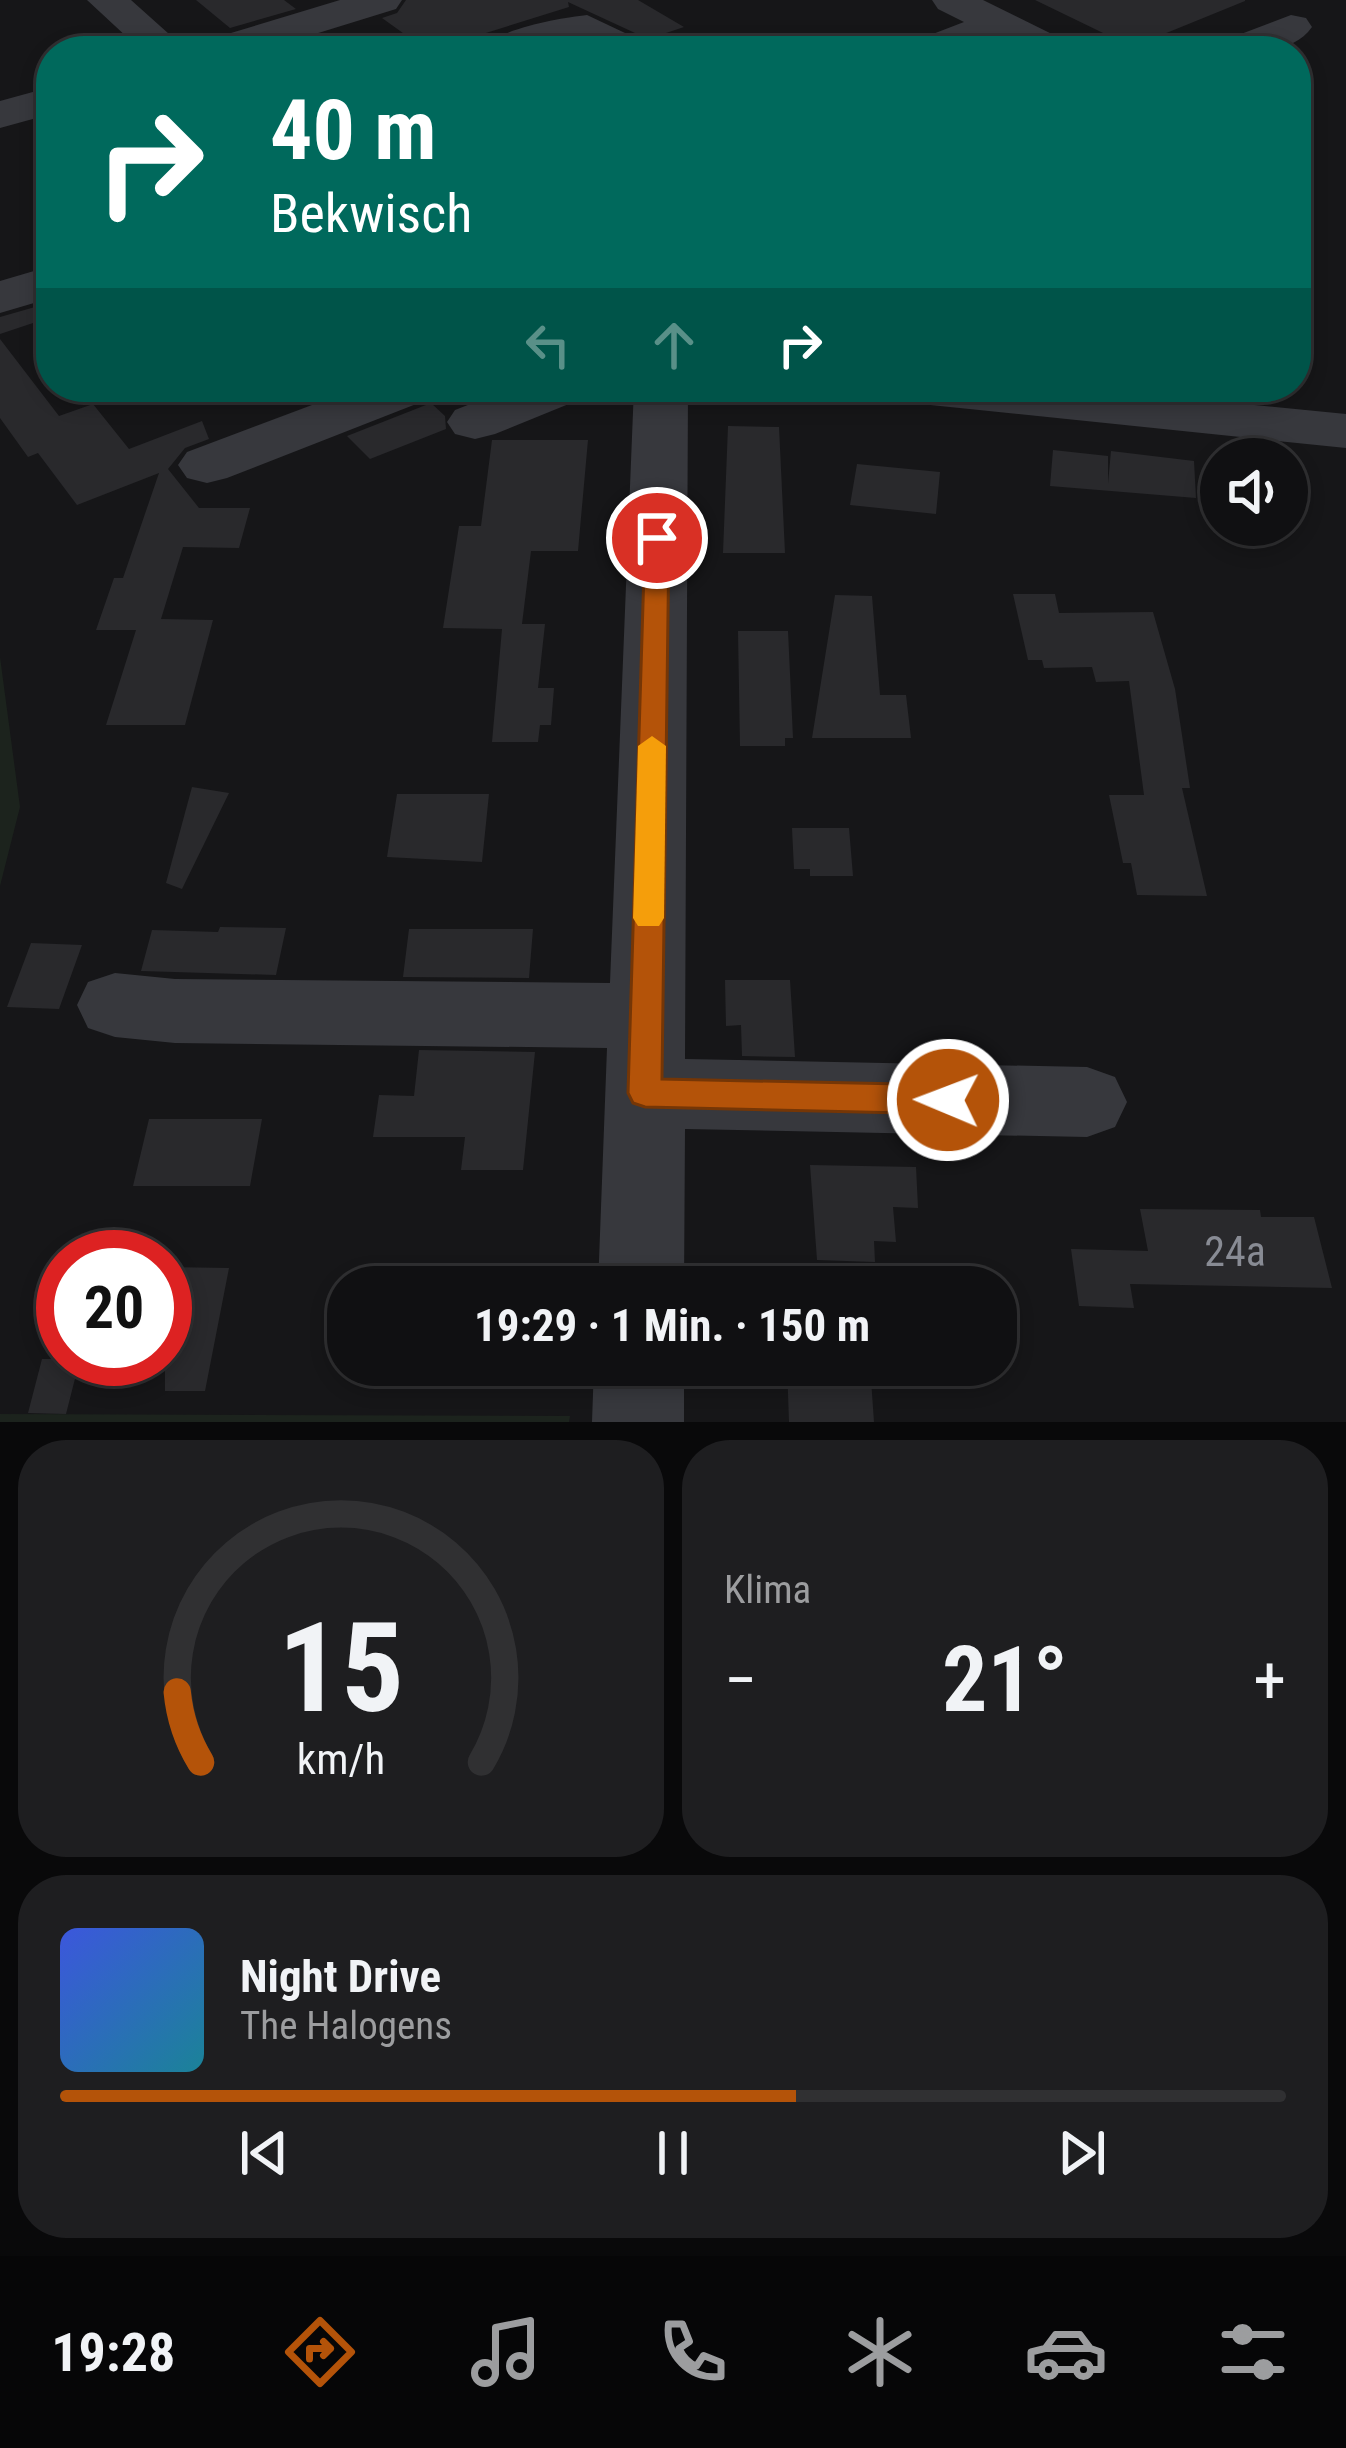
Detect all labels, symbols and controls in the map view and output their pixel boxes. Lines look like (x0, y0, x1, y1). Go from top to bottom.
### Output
text: 40 m (270, 81, 437, 180)
icon: right (72, 84, 228, 240)
text: Bekwisch (270, 182, 472, 245)
icon: left (515, 312, 581, 378)
icon: ahead (641, 312, 707, 378)
icon: right (767, 312, 833, 378)
map controls (1200, 438, 1308, 546)
button: sound (1200, 438, 1308, 546)
pin (606, 487, 708, 589)
icon: arrive (624, 505, 690, 571)
position arrow (885, 1037, 1011, 1163)
house number: 24a (1204, 1227, 1266, 1276)
speed limit sign: 20 (36, 1230, 192, 1386)
text: 19:29 · 1 Min. · 150 m (474, 1299, 870, 1352)
text: Klima (724, 1567, 811, 1613)
text: 15 (278, 1595, 404, 1741)
text: 21° (942, 1628, 1068, 1733)
text: − (724, 1642, 757, 1719)
text: + (1253, 1642, 1286, 1719)
text: km/h (297, 1733, 385, 1783)
text: Night Drive (240, 1950, 441, 2003)
text: The Halogens (240, 2003, 452, 2049)
icon: previous (231, 2120, 297, 2186)
icon: pause (640, 2120, 706, 2186)
icon: next (1049, 2120, 1115, 2186)
icon: directions (278, 2310, 362, 2394)
icon: music (464, 2310, 548, 2394)
icon: phone (651, 2310, 735, 2394)
icon: climate (838, 2310, 922, 2394)
icon: car (1024, 2310, 1108, 2394)
icon: filters (1211, 2310, 1295, 2394)
text: 19:28 (51, 2321, 175, 2384)

